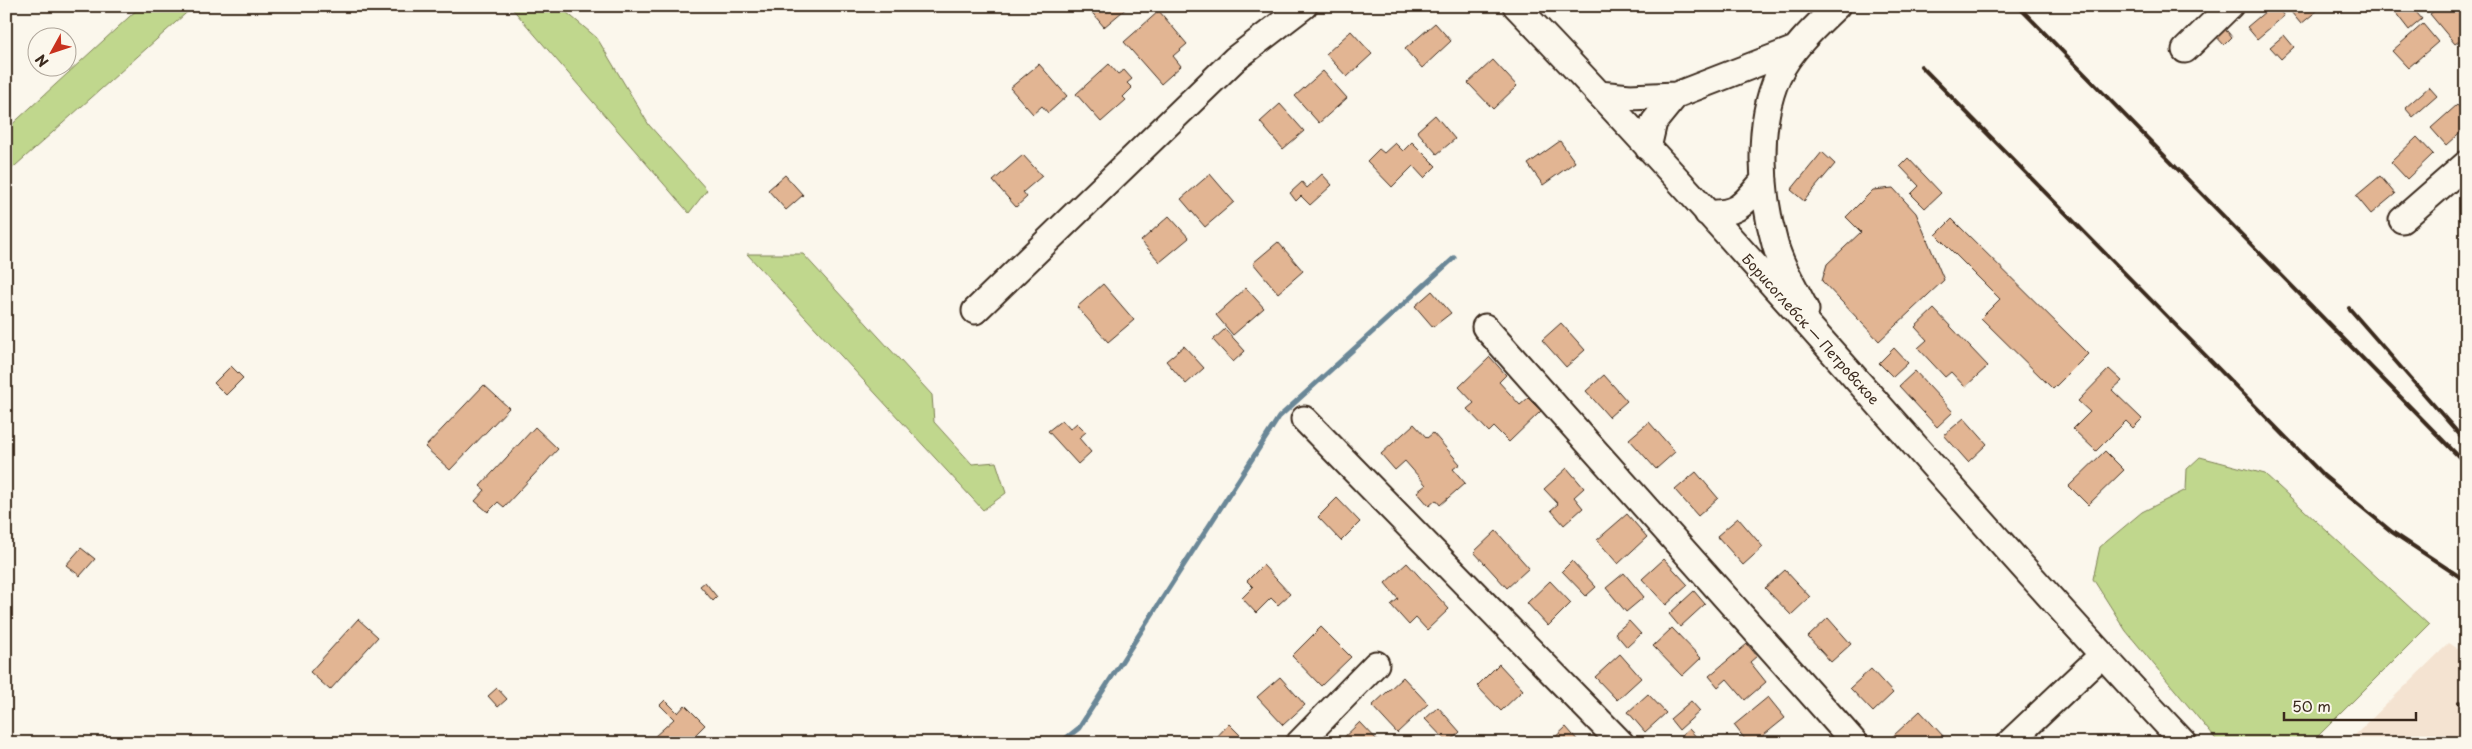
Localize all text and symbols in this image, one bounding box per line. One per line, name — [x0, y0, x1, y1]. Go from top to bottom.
north arrow — [28, 28, 78, 78]
text: N — [30, 50, 53, 72]
street label: Борисоглебск — Петровское — [1737, 249, 1885, 409]
scale bar — [2284, 689, 2417, 721]
text: 50 m — [2292, 694, 2331, 717]

